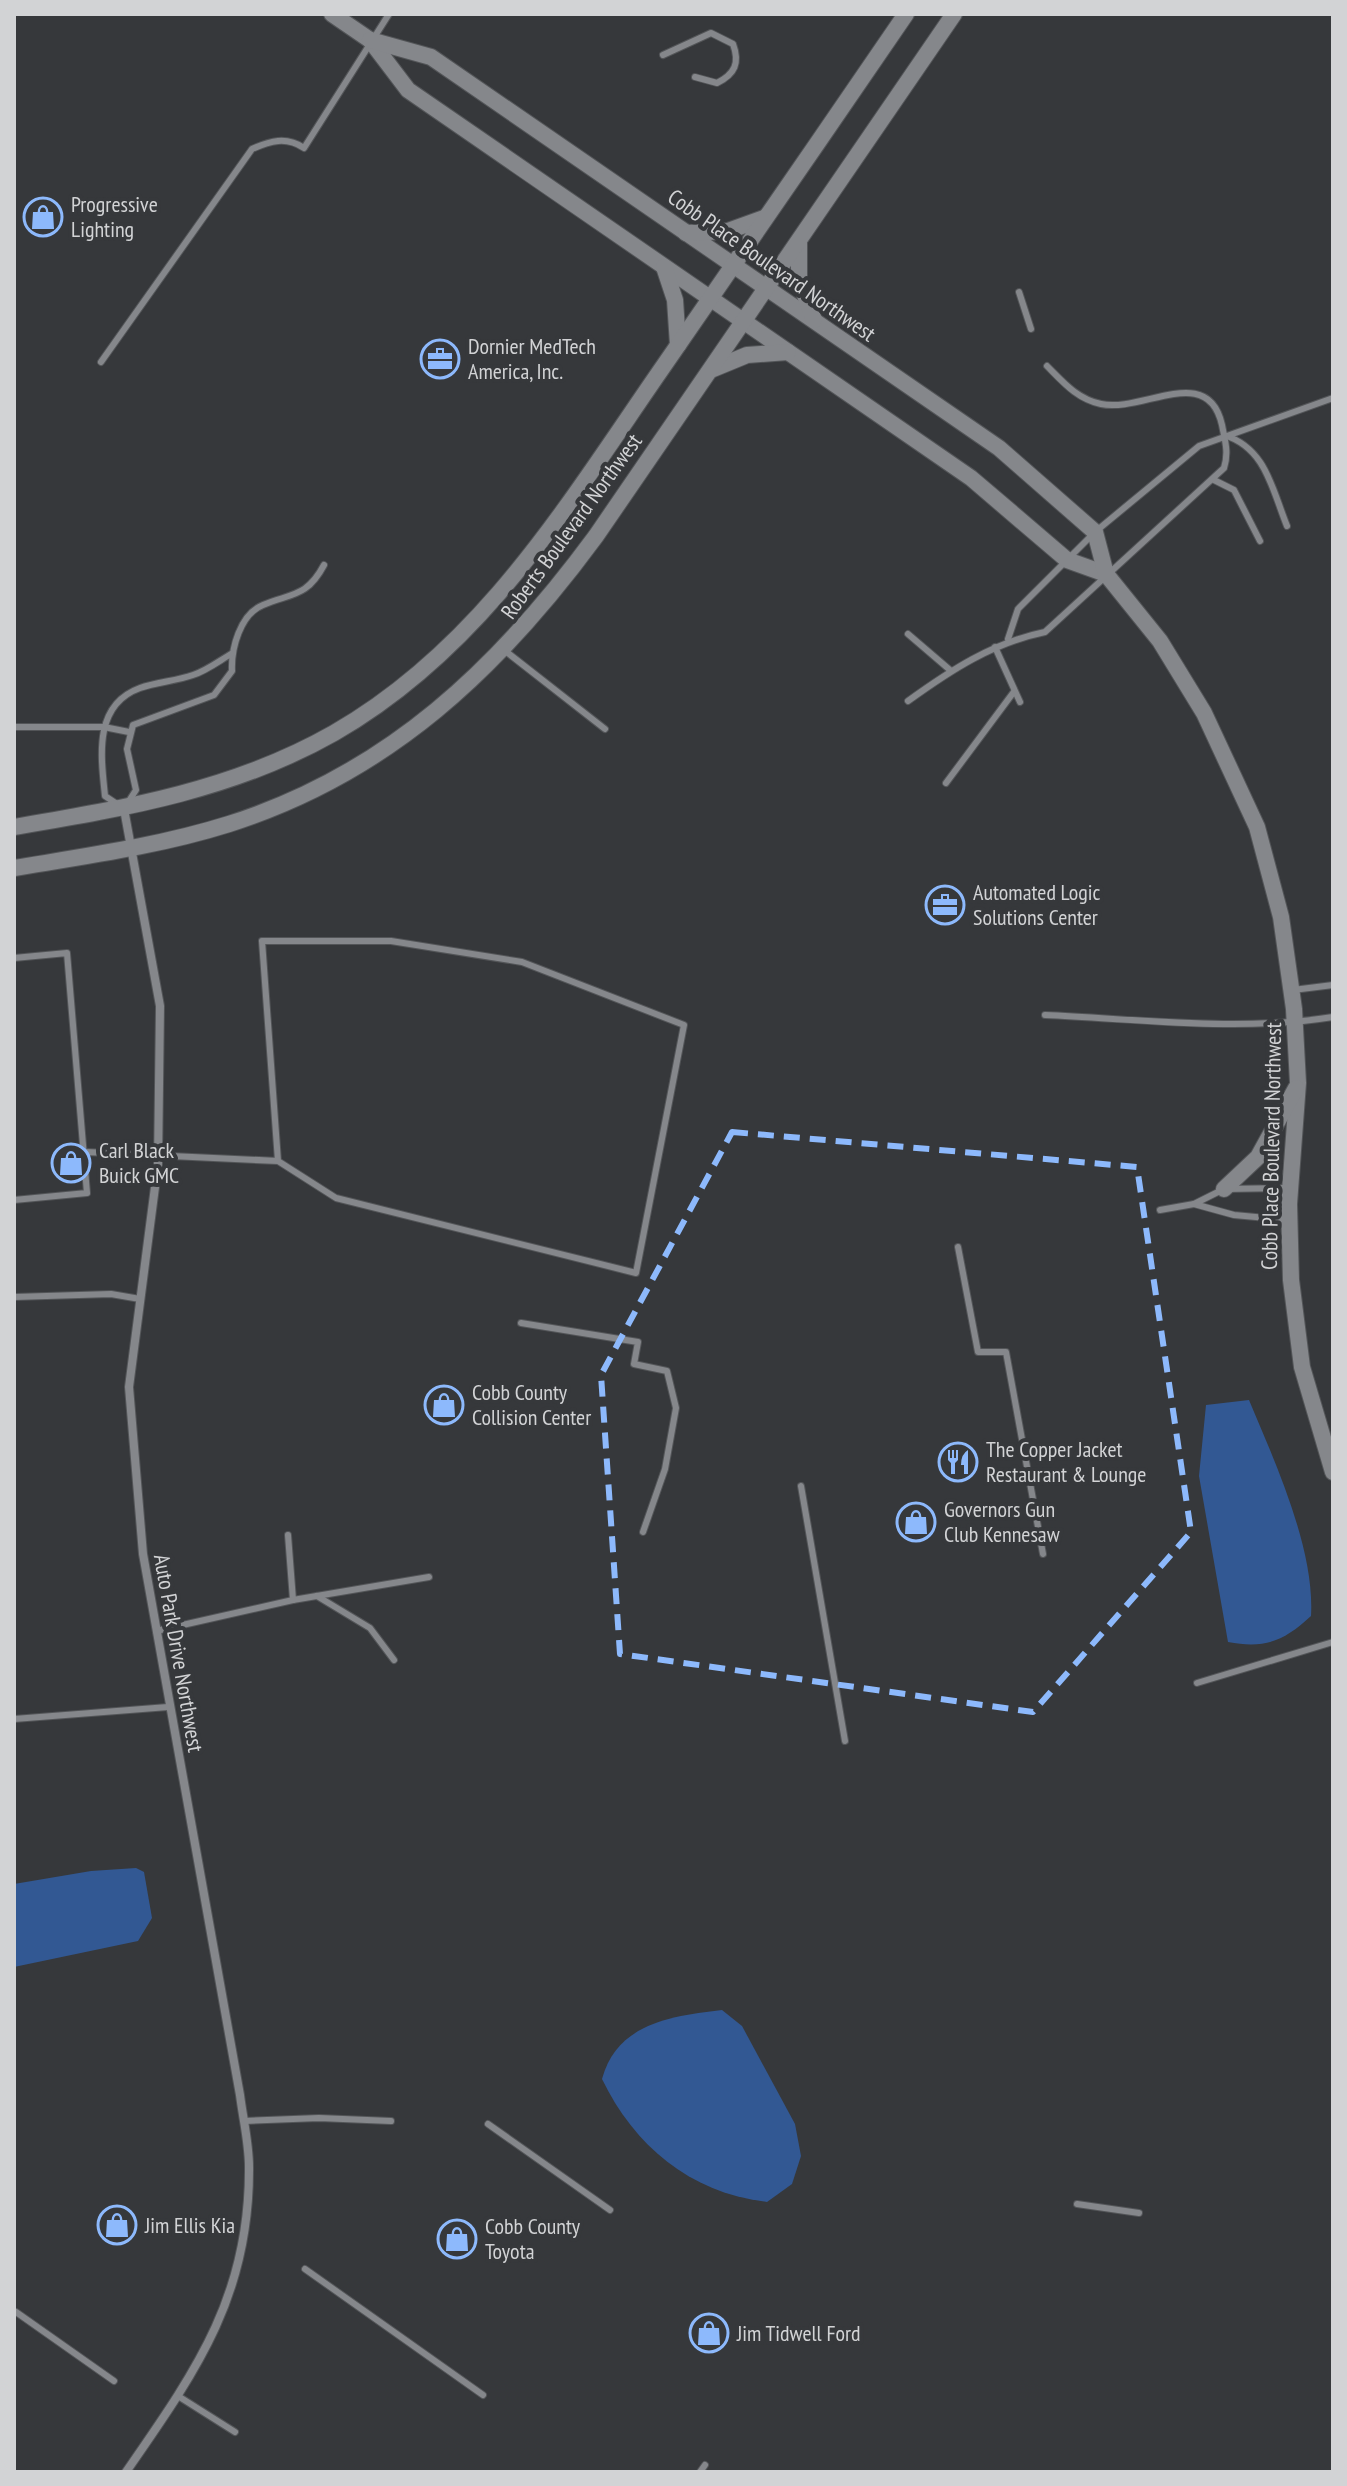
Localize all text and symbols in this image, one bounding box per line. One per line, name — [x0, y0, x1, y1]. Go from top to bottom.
street label: Cobb Place Boulevard Northwest — [663, 183, 881, 347]
place label: Progressive Lighting — [71, 190, 158, 243]
shop icon: Progressive Lighting — [22, 196, 64, 238]
place label: Dornier MedTech America, Inc. — [468, 332, 596, 385]
office icon: Dornier MedTech America, Inc. — [419, 338, 461, 380]
street label: Roberts Boulevard Northwest — [494, 428, 648, 624]
place label: Automated Logic Solutions Center — [973, 878, 1101, 931]
office icon: Automated Logic Solutions Center — [924, 884, 966, 926]
street label: Cobb Place Boulevard Northwest — [1255, 1022, 1287, 1270]
place label: Carl Black Buick GMC — [99, 1136, 179, 1189]
shop icon: Carl Black Buick GMC — [50, 1142, 92, 1184]
place label: Cobb County Collision Center — [472, 1378, 591, 1431]
shop icon: Cobb County Collision Center — [423, 1384, 465, 1426]
place label: The Copper Jacket Restaurant & Lounge — [986, 1435, 1146, 1488]
restaurant icon: The Copper Jacket Restaurant & Lounge — [937, 1441, 979, 1483]
place label: Governors Gun Club Kennesaw — [944, 1495, 1060, 1548]
shop icon: Governors Gun Club Kennesaw — [895, 1501, 937, 1543]
street label: Auto Park Drive Northwest — [148, 1552, 210, 1754]
shop icon: Jim Ellis Kia — [96, 2204, 138, 2246]
place label: Jim Ellis Kia — [144, 2211, 235, 2239]
place label: Cobb County Toyota — [485, 2212, 581, 2265]
shop icon: Cobb County Toyota — [436, 2218, 478, 2260]
shop icon: Jim Tidwell Ford — [688, 2312, 730, 2354]
place label: Jim Tidwell Ford — [736, 2319, 861, 2347]

